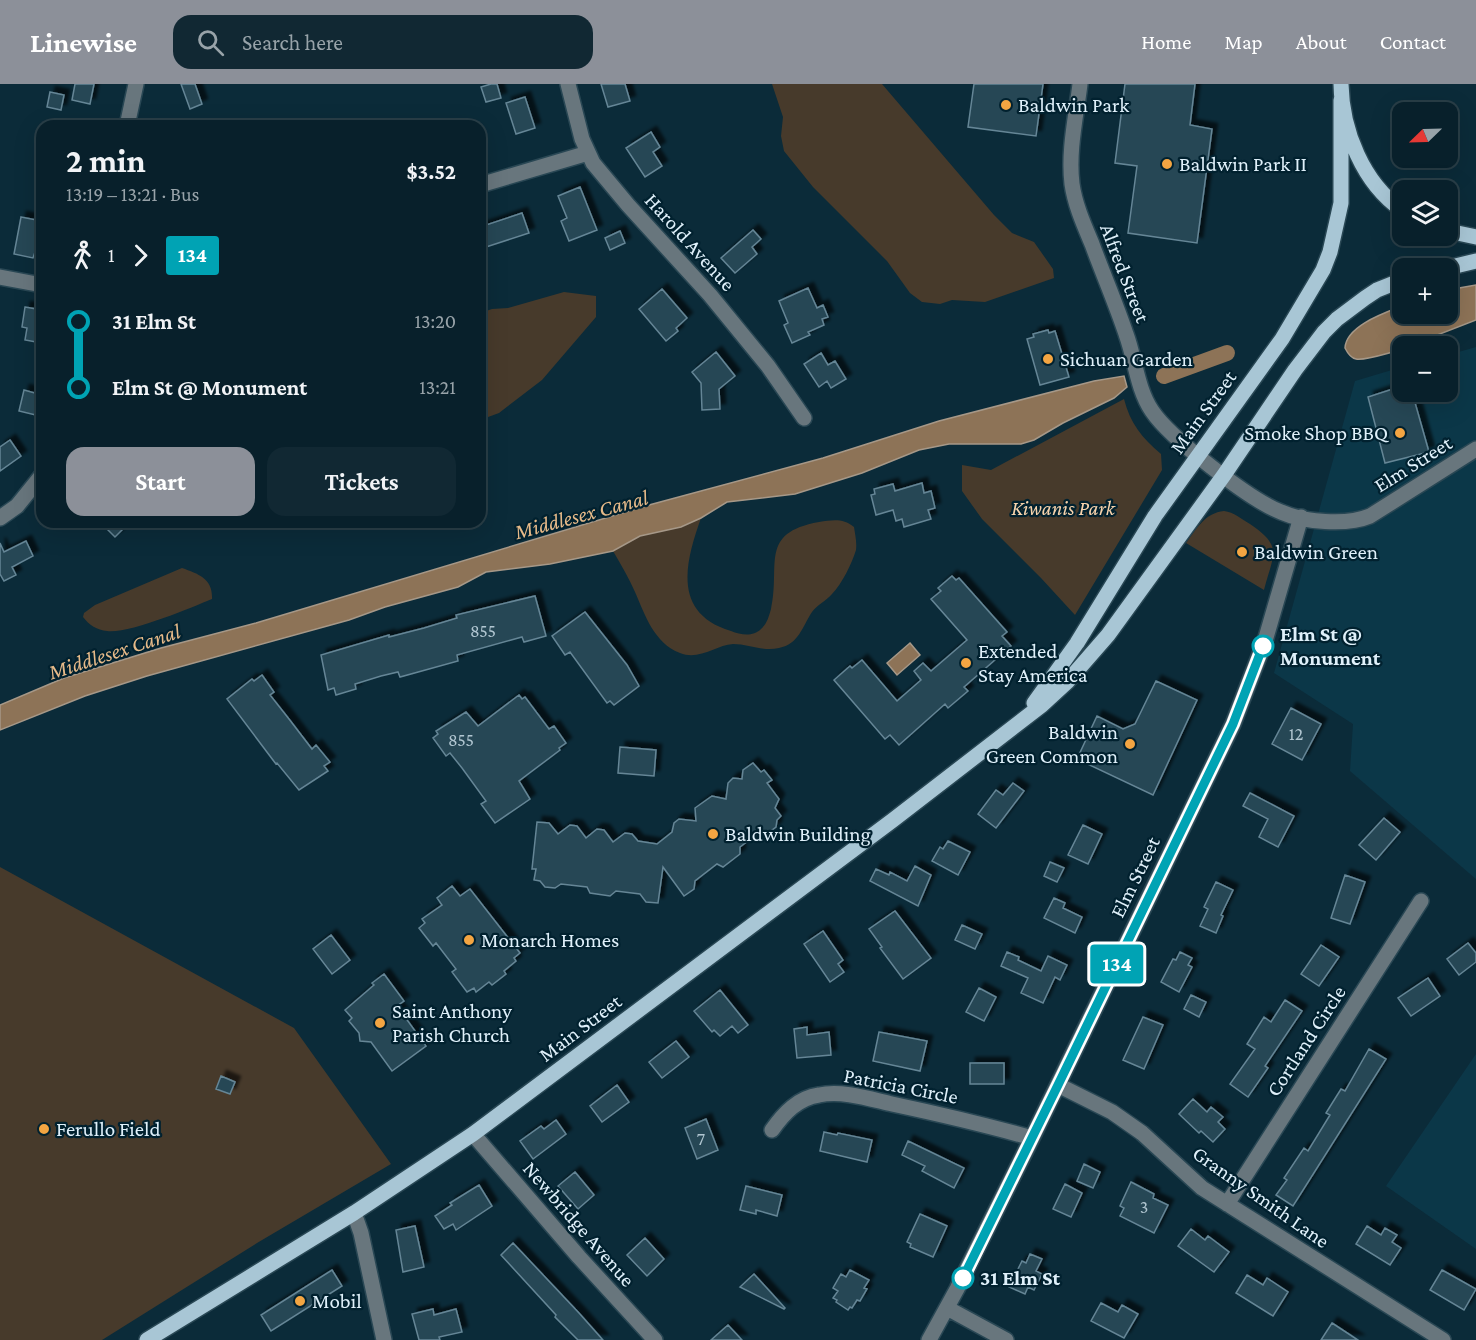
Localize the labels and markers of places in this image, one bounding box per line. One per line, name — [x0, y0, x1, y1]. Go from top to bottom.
place label: Baldwin Park — [1018, 93, 1129, 117]
marker: Baldwin Park — [999, 98, 1013, 112]
place label: Baldwin Park II — [1179, 152, 1307, 176]
marker: Baldwin Park II — [1160, 157, 1174, 171]
place label: Sichuan Garden — [1060, 347, 1193, 371]
marker: Sichuan Garden — [1041, 352, 1055, 366]
place label: Smoke Shop BBQ — [1244, 421, 1389, 445]
marker: Smoke Shop BBQ — [1393, 426, 1407, 440]
place label: Baldwin Green — [1254, 540, 1378, 564]
marker: Baldwin Green — [1235, 545, 1249, 559]
place label: Elm St @ Monument — [1280, 622, 1381, 670]
marker: Elm St @ Monument — [1252, 635, 1274, 657]
place label: Extended Stay America — [978, 639, 1088, 687]
marker: Extended Stay America — [959, 656, 973, 670]
place label: Baldwin Green Common — [986, 720, 1118, 768]
marker: Baldwin Green Common — [1123, 737, 1137, 751]
place label: Baldwin Building — [725, 822, 871, 846]
marker: Baldwin Building — [706, 827, 720, 841]
place label: Monarch Homes — [481, 928, 619, 952]
marker: Monarch Homes — [462, 933, 476, 947]
place label: Saint Anthony Parish Church — [392, 999, 512, 1047]
marker: Saint Anthony Parish Church — [373, 1016, 387, 1030]
place label: Ferullo Field — [56, 1117, 161, 1141]
marker: Ferullo Field — [37, 1122, 51, 1136]
place label: 31 Elm St — [980, 1266, 1061, 1290]
marker: 31 Elm St — [952, 1267, 974, 1289]
place label: Mobil — [312, 1289, 362, 1313]
marker: Mobil — [293, 1294, 307, 1308]

